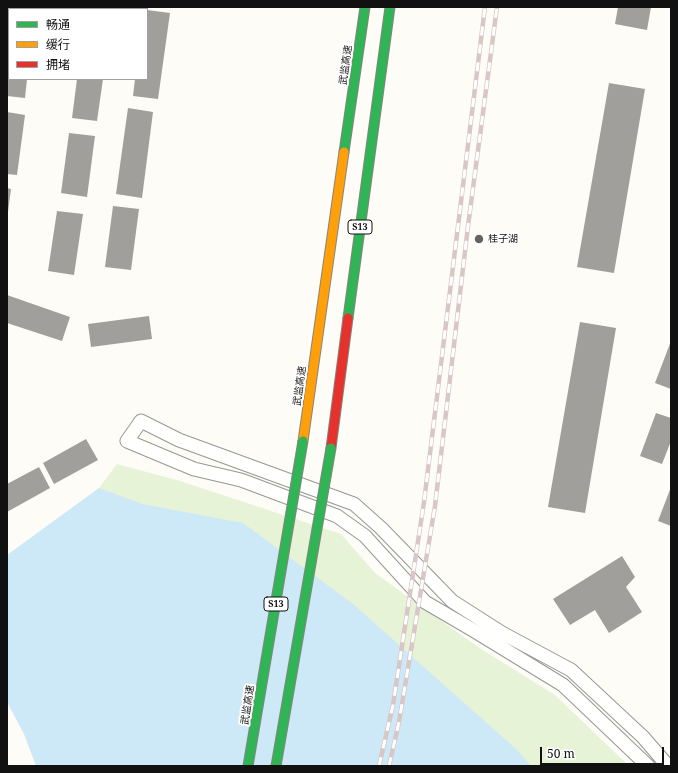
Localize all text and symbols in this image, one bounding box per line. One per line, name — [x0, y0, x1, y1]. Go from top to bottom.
legend — [8, 8, 148, 80]
text: 畅通 — [46, 16, 70, 33]
text: 缓行 — [46, 36, 70, 53]
street label: 武监高速 — [337, 44, 355, 86]
text: 拥堵 — [46, 56, 70, 73]
road number: S13 — [348, 220, 372, 234]
marker: 桂子湖 — [473, 233, 485, 245]
place label: 桂子湖 — [488, 233, 518, 245]
street label: 武监高速 — [291, 365, 309, 407]
road number: S13 — [264, 597, 288, 611]
street label: 武监高速 — [239, 684, 257, 726]
scale bar — [542, 739, 666, 765]
text: 50 m — [547, 745, 575, 762]

